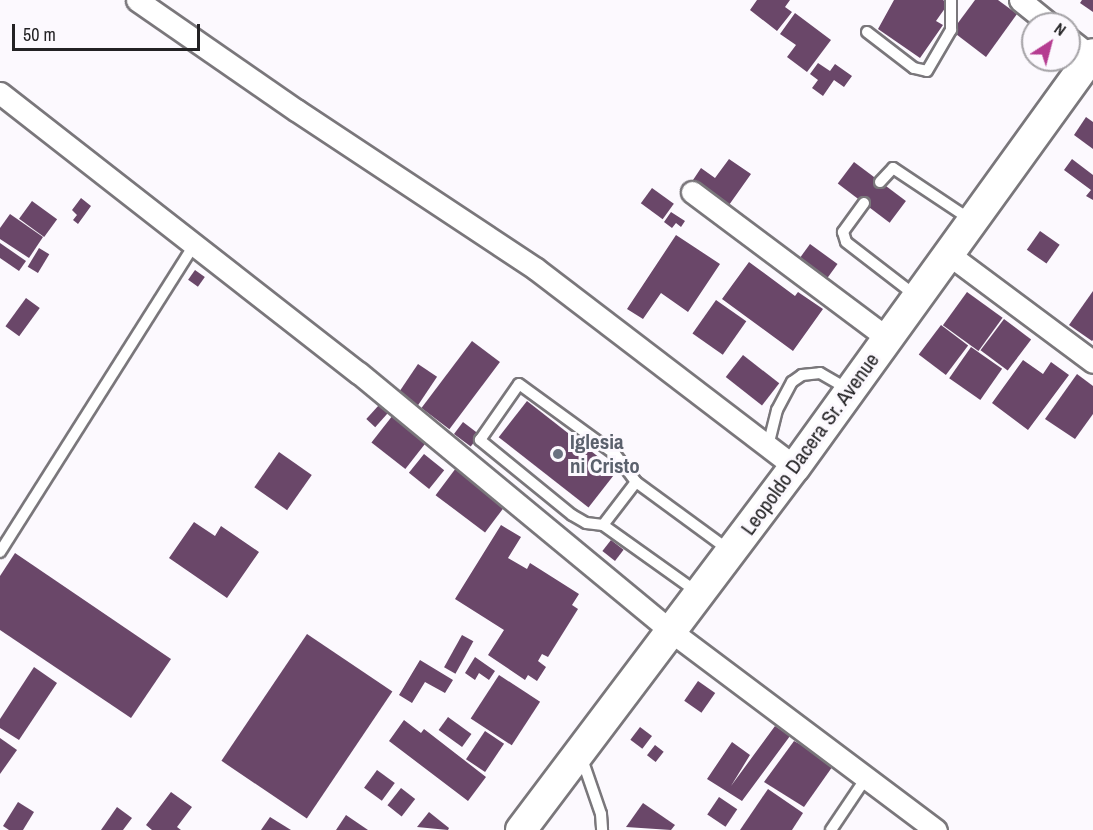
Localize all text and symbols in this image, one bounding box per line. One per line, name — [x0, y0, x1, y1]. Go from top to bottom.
scale bar — [15, 12, 202, 50]
north arrow — [1021, 12, 1081, 72]
text: N — [1050, 17, 1071, 41]
text: 50 m — [23, 22, 56, 47]
street label: Leopoldo Dacera Sr. Avenue — [735, 348, 885, 540]
place label: Iglesia ni Cristo — [570, 429, 640, 479]
marker: Iglesia ni Cristo — [551, 447, 565, 461]

